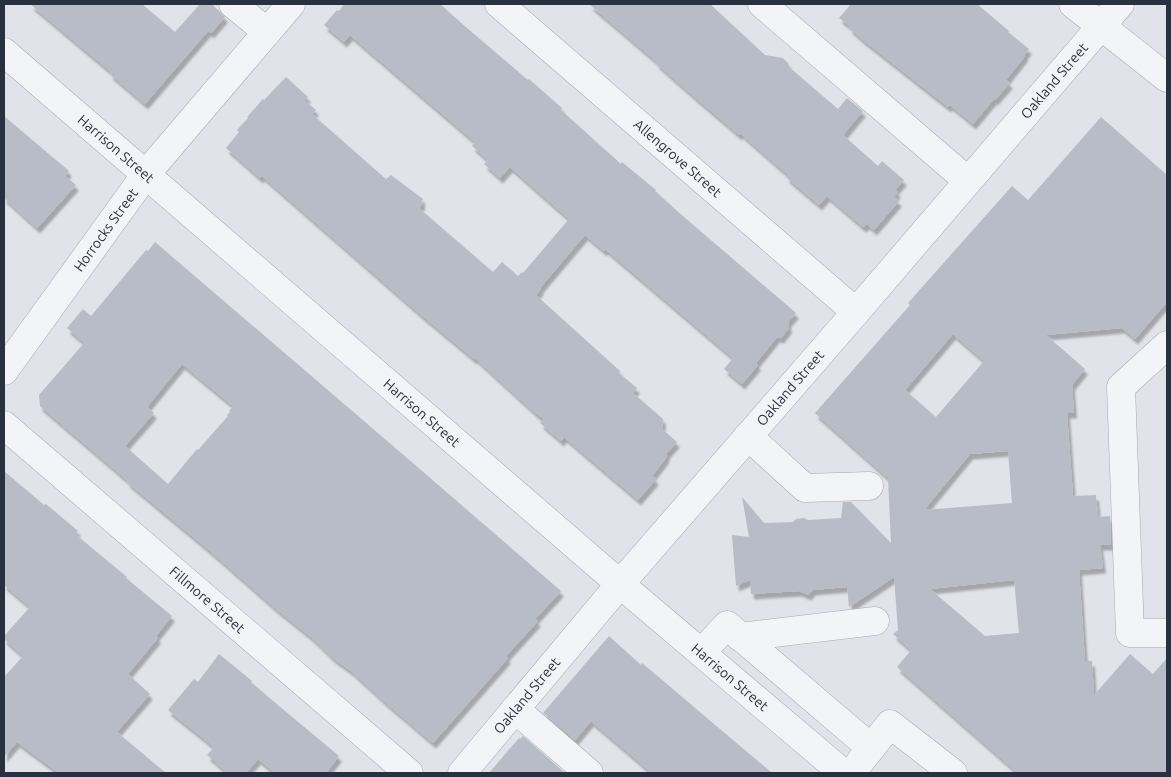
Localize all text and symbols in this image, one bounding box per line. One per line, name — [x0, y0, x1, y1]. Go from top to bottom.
street label: Oakland Street — [1017, 39, 1091, 122]
street label: Harrison Street — [75, 111, 158, 186]
street label: Allengrove Street — [631, 116, 725, 201]
street label: Horrocks Street — [70, 185, 141, 275]
street label: Oakland Street — [753, 347, 828, 429]
street label: Harrison Street — [380, 375, 464, 450]
street label: Fillmore Street — [166, 563, 248, 637]
street label: Harrison Street — [688, 640, 772, 714]
street label: Oakland Street — [490, 654, 564, 737]

